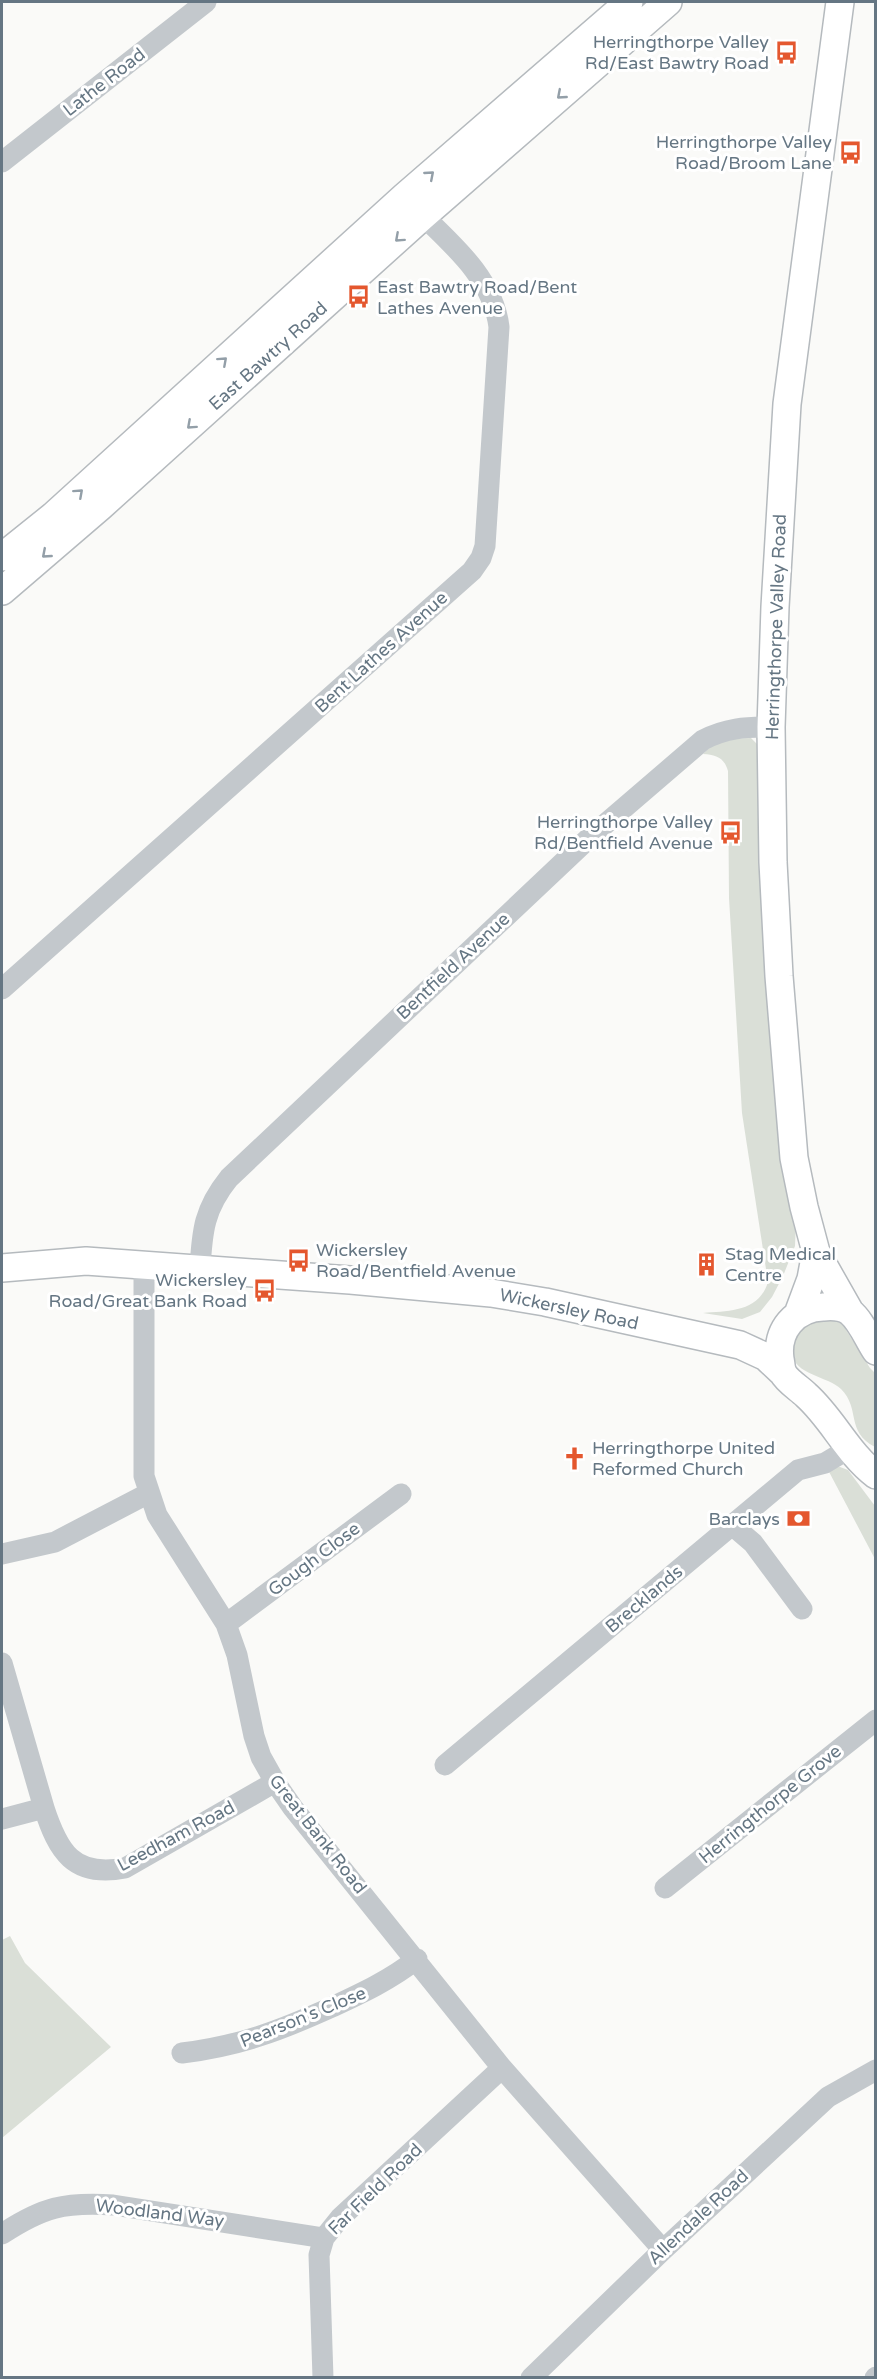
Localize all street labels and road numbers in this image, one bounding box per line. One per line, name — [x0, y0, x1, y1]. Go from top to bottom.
street label: Lathe Road — [59, 43, 149, 121]
street label: East Bawtry Road — [204, 297, 332, 415]
street label: Herringthorpe Valley Road — [761, 514, 791, 740]
street label: Bent Lathes Avenue — [310, 587, 452, 717]
street label: Bentfield Avenue — [392, 908, 514, 1024]
street label: Wickersley Road — [497, 1284, 641, 1334]
street label: Gough Close — [264, 1517, 364, 1601]
street label: Brecklands — [601, 1560, 687, 1638]
street label: Herringthorpe Grove — [694, 1740, 846, 1868]
street label: Great Bank Road — [265, 1770, 371, 1898]
street label: Leedham Road — [114, 1796, 238, 1876]
street label: Pearson's Close — [237, 1982, 369, 2052]
street label: Far Field Road — [323, 2139, 427, 2239]
street label: Allendale Road — [643, 2165, 753, 2269]
street label: Woodland Way — [94, 2194, 226, 2232]

